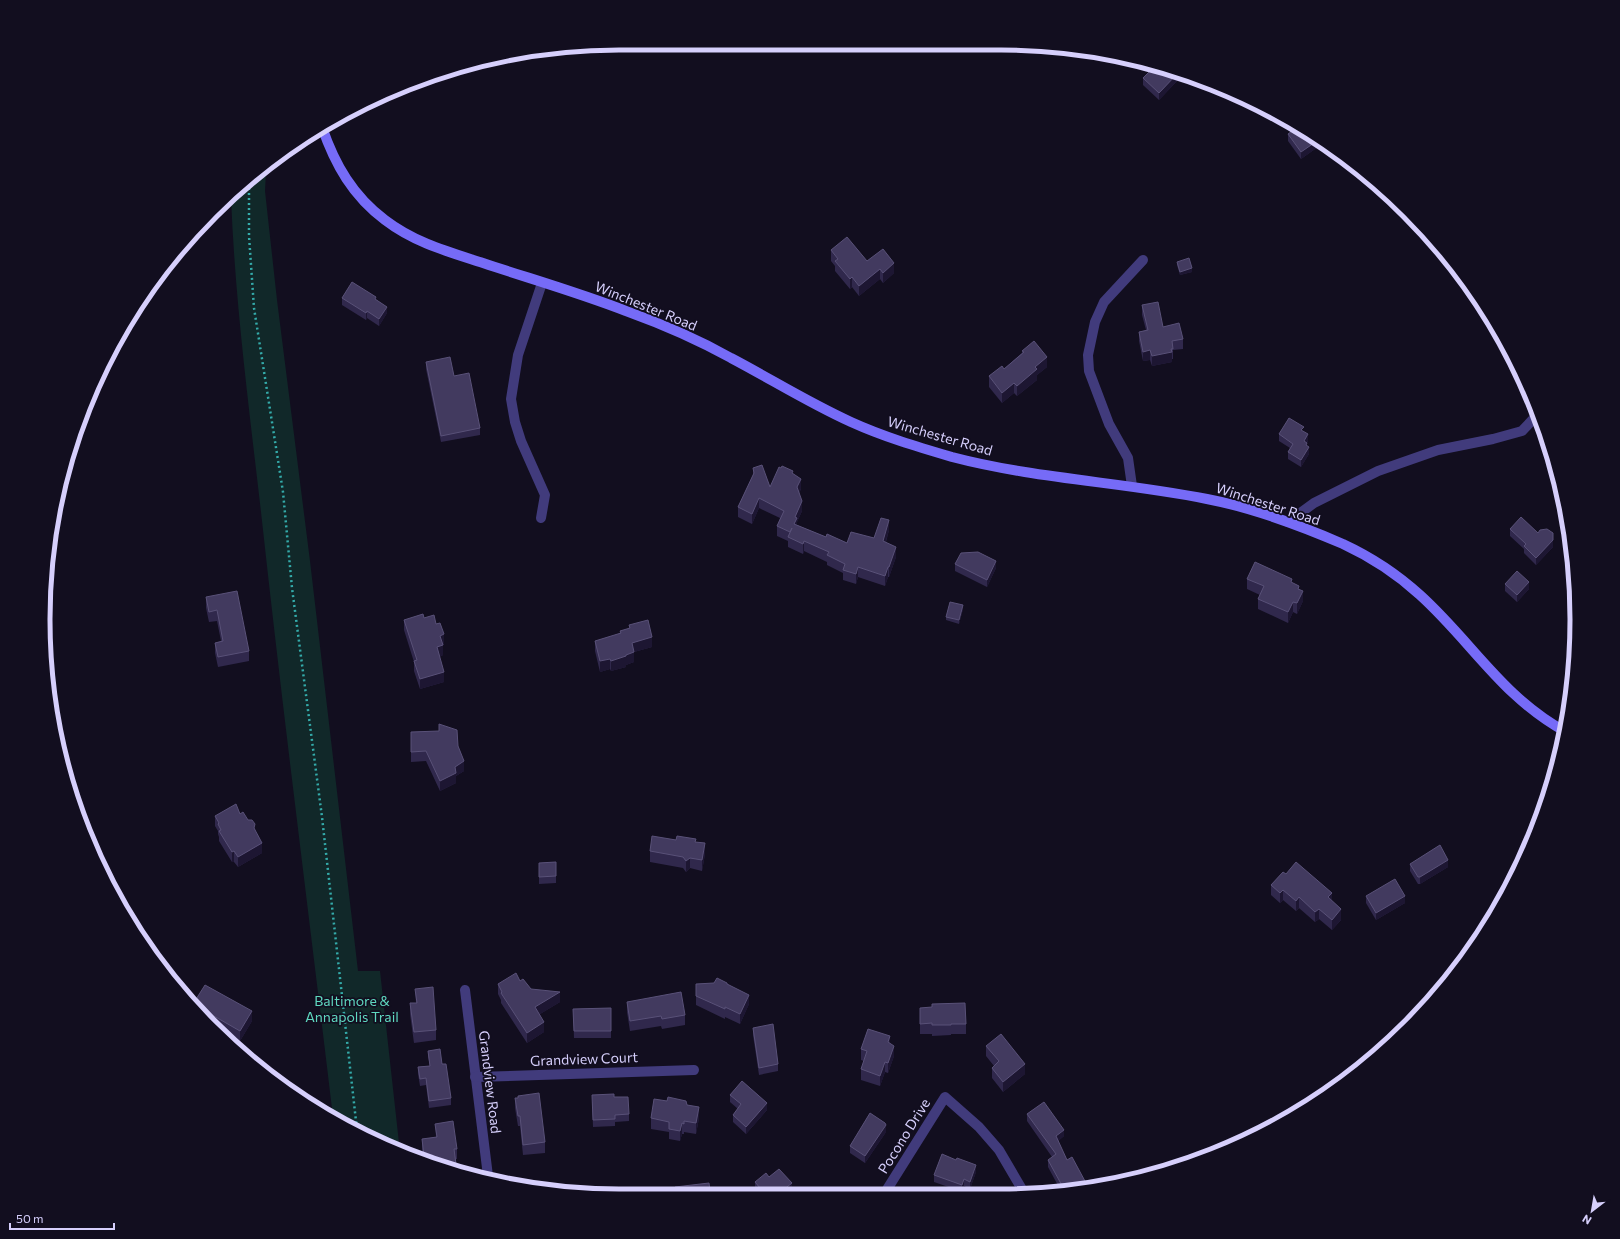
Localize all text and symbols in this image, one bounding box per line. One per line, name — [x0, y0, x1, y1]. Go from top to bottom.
street label: Winchester Road — [593, 277, 700, 334]
street label: Winchester Road — [886, 412, 995, 459]
street label: Winchester Road — [1214, 479, 1322, 528]
park label: Baltimore & Annapolis Trail — [305, 992, 399, 1025]
street label: Grandview Road — [476, 1029, 505, 1134]
street label: Grandview Court — [530, 1048, 639, 1069]
street label: Pocono Drive — [874, 1095, 933, 1176]
north arrow — [1572, 1191, 1612, 1231]
scale bar — [10, 1205, 114, 1231]
text: 50 m — [16, 1211, 44, 1225]
text: N — [1580, 1212, 1593, 1228]

